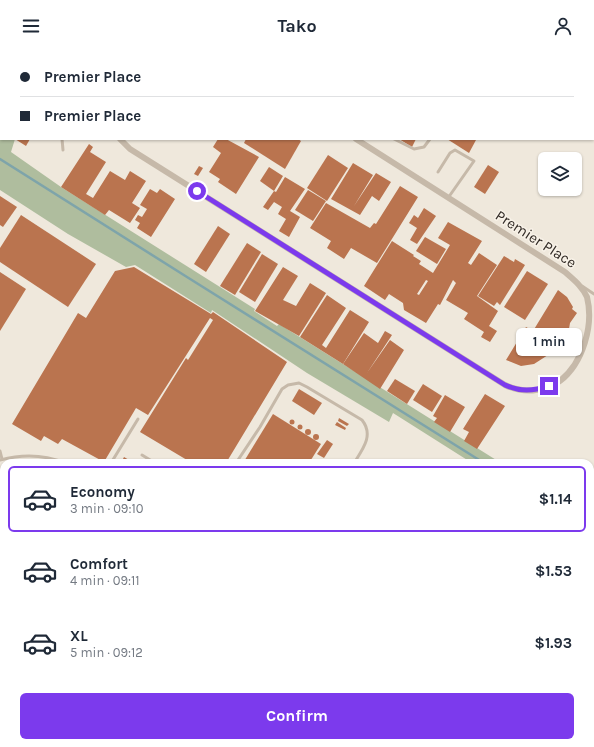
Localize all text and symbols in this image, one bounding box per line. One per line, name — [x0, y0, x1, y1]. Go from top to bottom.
icon: menu — [20, 15, 42, 37]
text: Tako — [277, 15, 317, 37]
icon: person — [552, 15, 574, 37]
text: Premier Place — [44, 68, 141, 86]
text: Premier Place — [44, 107, 141, 125]
map controls — [538, 152, 582, 196]
button: layers — [538, 152, 582, 196]
route start — [188, 182, 206, 200]
street label: Premier Place — [492, 206, 580, 272]
callout: 1 min — [516, 328, 582, 356]
text: 1 min — [533, 334, 565, 349]
route end — [540, 377, 558, 395]
icon: car — [22, 481, 58, 517]
text: Economy — [70, 483, 135, 501]
text: $1.14 — [539, 490, 572, 508]
text: 3 min · 09:10 — [70, 501, 143, 516]
icon: car — [22, 553, 58, 589]
text: Comfort — [70, 555, 128, 573]
text: $1.53 — [535, 562, 572, 580]
text: 4 min · 09:11 — [70, 573, 140, 588]
icon: car — [22, 625, 58, 661]
text: XL — [70, 627, 88, 645]
text: $1.93 — [535, 634, 572, 652]
text: 5 min · 09:12 — [70, 645, 143, 660]
button: Confirm — [20, 693, 574, 739]

